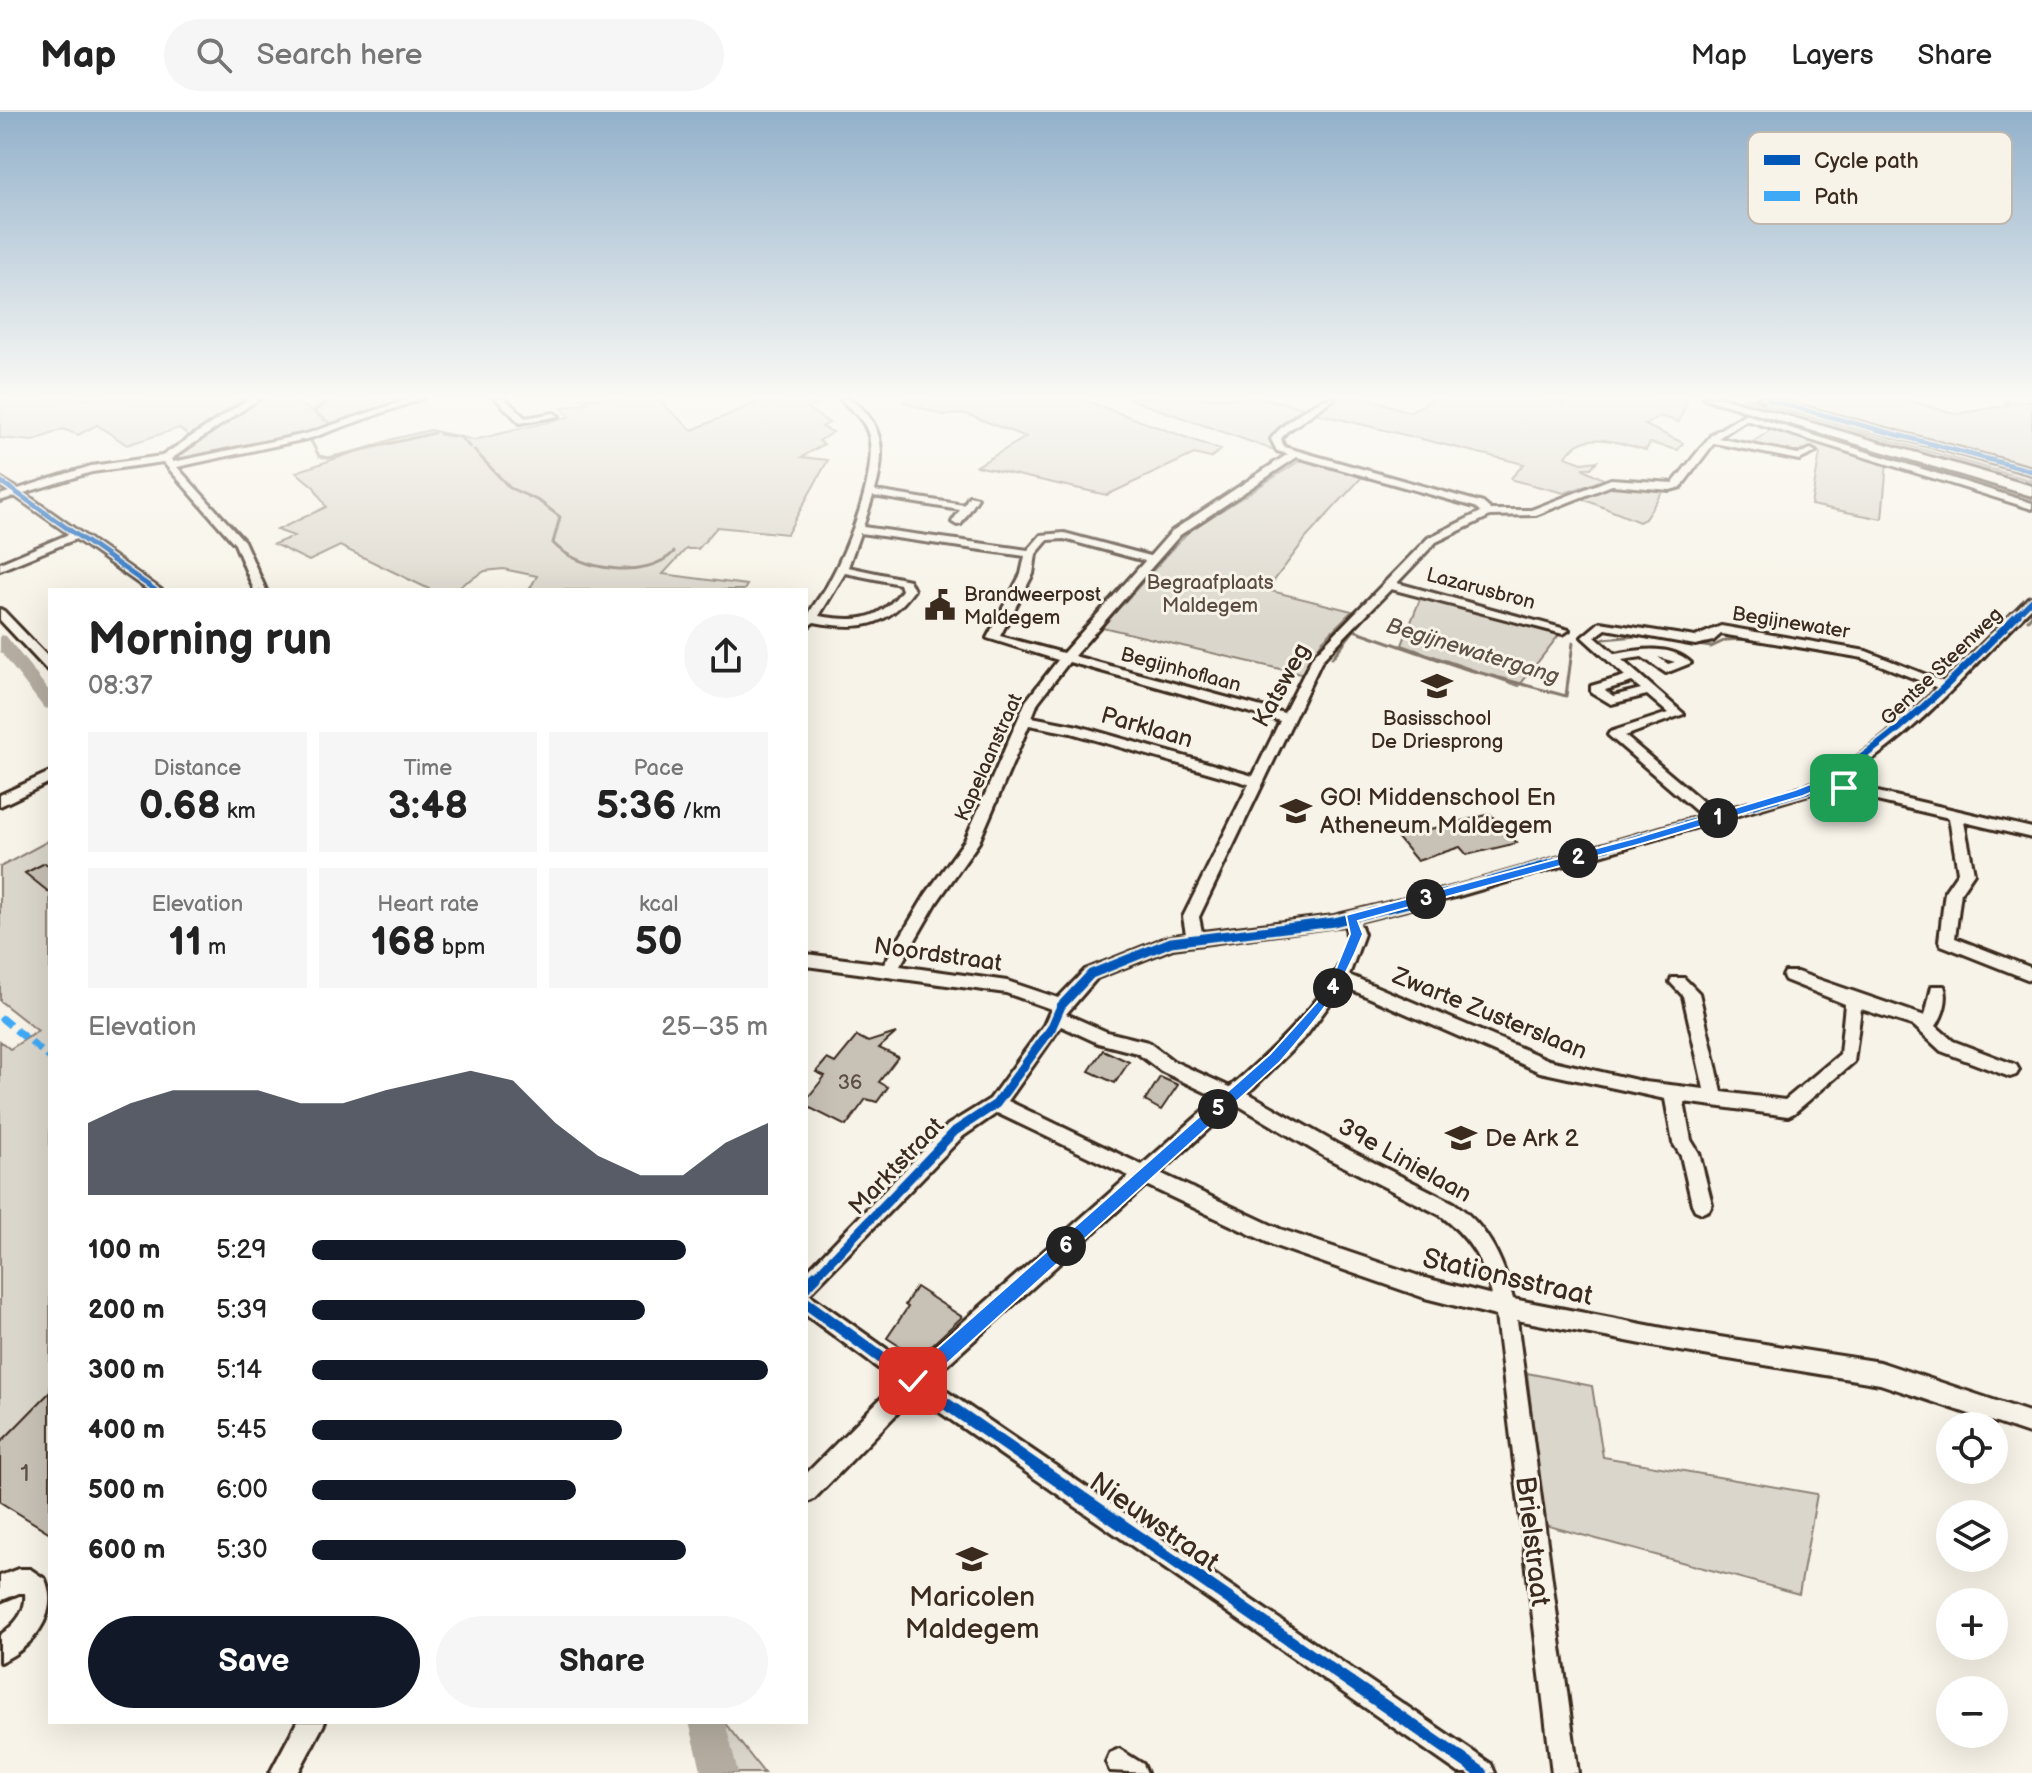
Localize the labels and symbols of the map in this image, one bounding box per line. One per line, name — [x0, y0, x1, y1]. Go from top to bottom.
legend — [1748, 132, 2012, 224]
text: Cycle path — [1814, 148, 1919, 175]
text: Path — [1814, 184, 1858, 211]
street label: Lazarusbron — [1424, 563, 1538, 615]
park label: Begraafplaats Maldegem — [1146, 571, 1274, 618]
place label: Brandweerpost Maldegem — [964, 583, 1101, 630]
public building icon: Brandweerpost Maldegem — [923, 588, 957, 622]
street label: Begijnewater — [1730, 602, 1852, 644]
street label: Gentse Steenweg — [1876, 603, 2008, 731]
water label: Begijnewatergang — [1383, 612, 1562, 691]
street label: Katsweg — [1247, 638, 1316, 732]
street label: Begijnhoflaan — [1118, 642, 1244, 698]
school or university icon: Basisschool De Driesprong — [1420, 669, 1454, 703]
street label: Kapelaanstraat — [950, 690, 1028, 825]
street label: Parklaan — [1098, 701, 1196, 754]
place label: Basisschool De Driesprong — [1371, 707, 1503, 754]
pin — [1810, 754, 1878, 822]
place label: GO! Middenschool En Atheneum Maldegem — [1320, 783, 1556, 840]
school or university icon: GO! Middenschool En Atheneum Maldegem — [1279, 794, 1313, 828]
pin: 1 — [1698, 798, 1738, 838]
pin: 2 — [1558, 838, 1598, 878]
pin: 3 — [1406, 879, 1446, 919]
street label: Noordstraat — [872, 931, 1005, 978]
street label: Zwarte Zusterslaan — [1387, 961, 1591, 1066]
pin: 4 — [1313, 968, 1353, 1008]
house number: 36 — [838, 1071, 862, 1095]
pin: 5 — [1198, 1089, 1238, 1129]
street label: Marktstraat — [843, 1111, 950, 1221]
street label: 39e Linielaan — [1333, 1112, 1477, 1209]
school or university icon: De Ark 2 — [1444, 1121, 1478, 1155]
place label: De Ark 2 — [1485, 1124, 1579, 1153]
pin: 6 — [1046, 1226, 1086, 1266]
street label: Stationsstraat — [1419, 1242, 1596, 1313]
pin — [879, 1347, 947, 1415]
house number: 1 — [20, 1459, 30, 1488]
street label: Nieuwstraat — [1083, 1465, 1226, 1579]
street label: Brielstraat — [1508, 1474, 1557, 1609]
school or university icon: Maricolen Maldegem — [955, 1542, 989, 1576]
place label: Maricolen Maldegem — [905, 1581, 1039, 1646]

